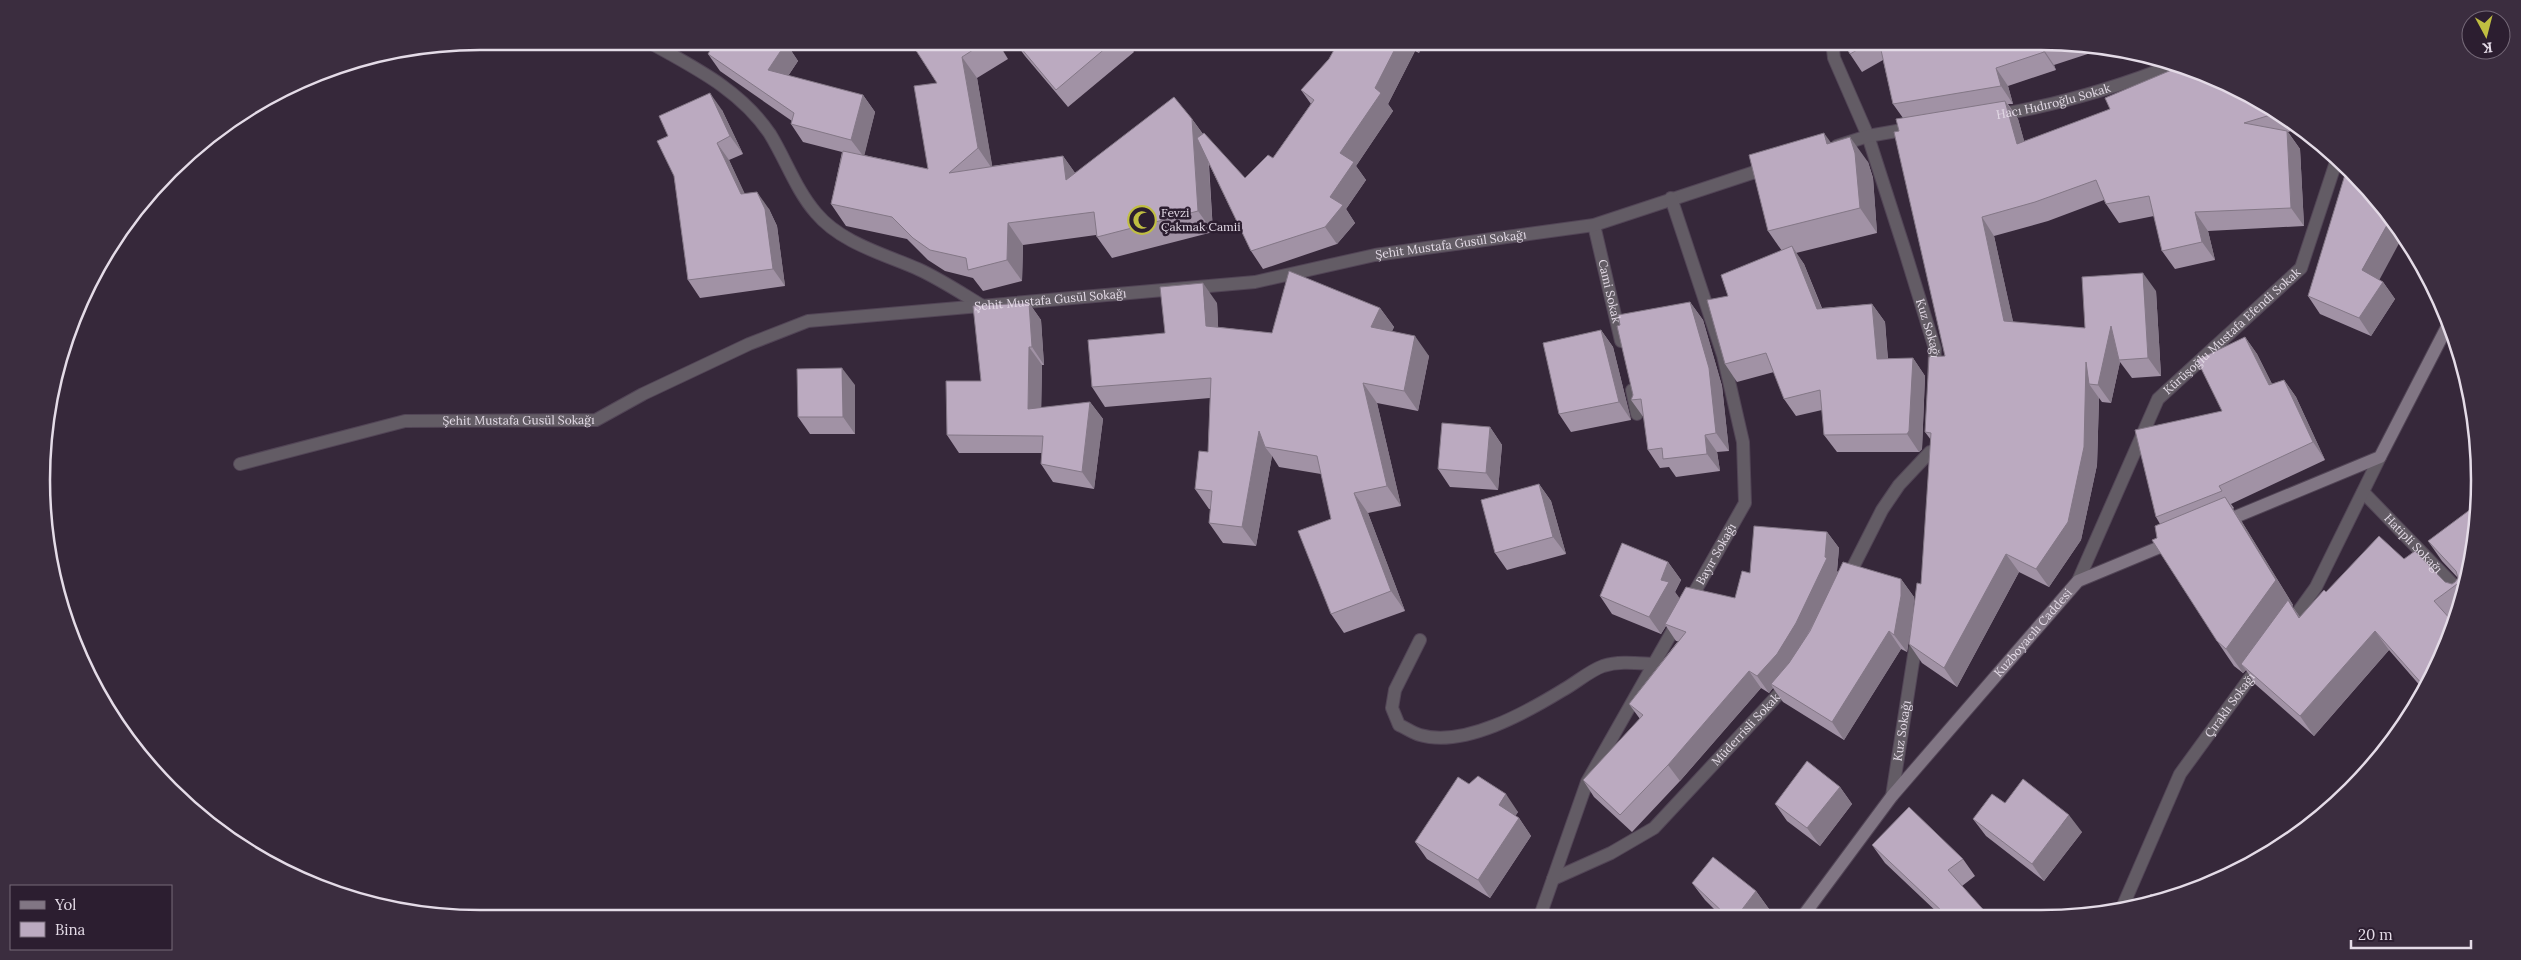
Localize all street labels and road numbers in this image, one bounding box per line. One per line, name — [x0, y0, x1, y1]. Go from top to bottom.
street label: Hacı Hıdıroğlu Sokak — [1995, 80, 2113, 122]
street label: Şehit Mustafa Gusül Sokağı — [1374, 226, 1527, 262]
street label: Cami Sokak — [1595, 258, 1625, 325]
street label: Kürüşoğlu Mustafa Efendi Sokak — [2160, 264, 2304, 398]
street label: Şehit Mustafa Gusül Sokağı — [974, 285, 1127, 313]
street label: Kuz Sokağı — [1913, 297, 1943, 358]
street label: Şehit Mustafa Gusül Sokağı — [442, 412, 595, 428]
street label: Hatipli Sokağı — [2381, 510, 2446, 576]
street label: Bayır Sokağı — [1692, 520, 1739, 587]
street label: Kuzboyacılı Caddesi — [1990, 585, 2075, 680]
street label: Çıraklı Sokağı — [2201, 670, 2258, 740]
street label: Müderrisli Sokak — [1708, 689, 1783, 769]
street label: Kuz Sokağı — [1890, 699, 1914, 762]

